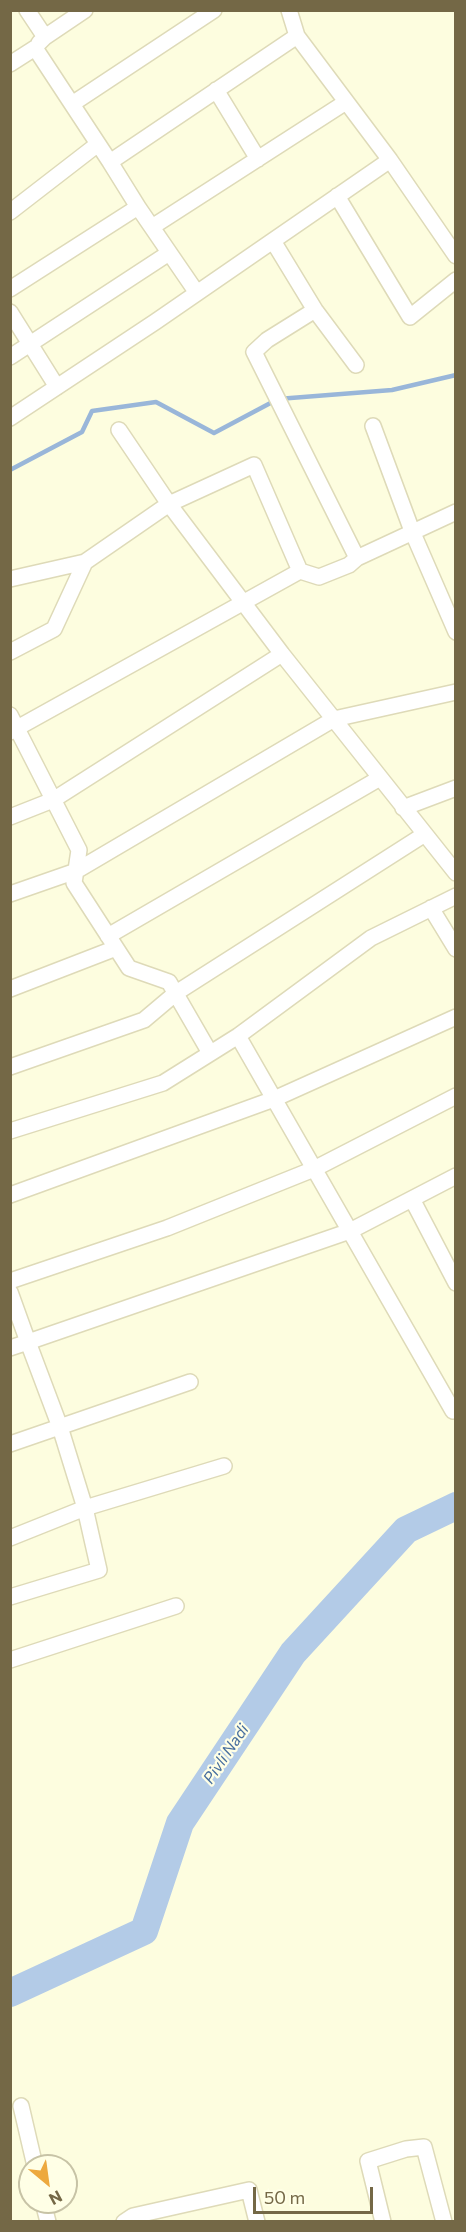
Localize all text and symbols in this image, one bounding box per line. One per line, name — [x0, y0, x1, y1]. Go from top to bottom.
water label: Pivli Nadi — [199, 1721, 253, 1787]
north arrow — [18, 2154, 78, 2214]
scale bar — [256, 2175, 376, 2213]
text: 50 m — [264, 2186, 305, 2208]
text: N — [46, 2187, 66, 2210]

